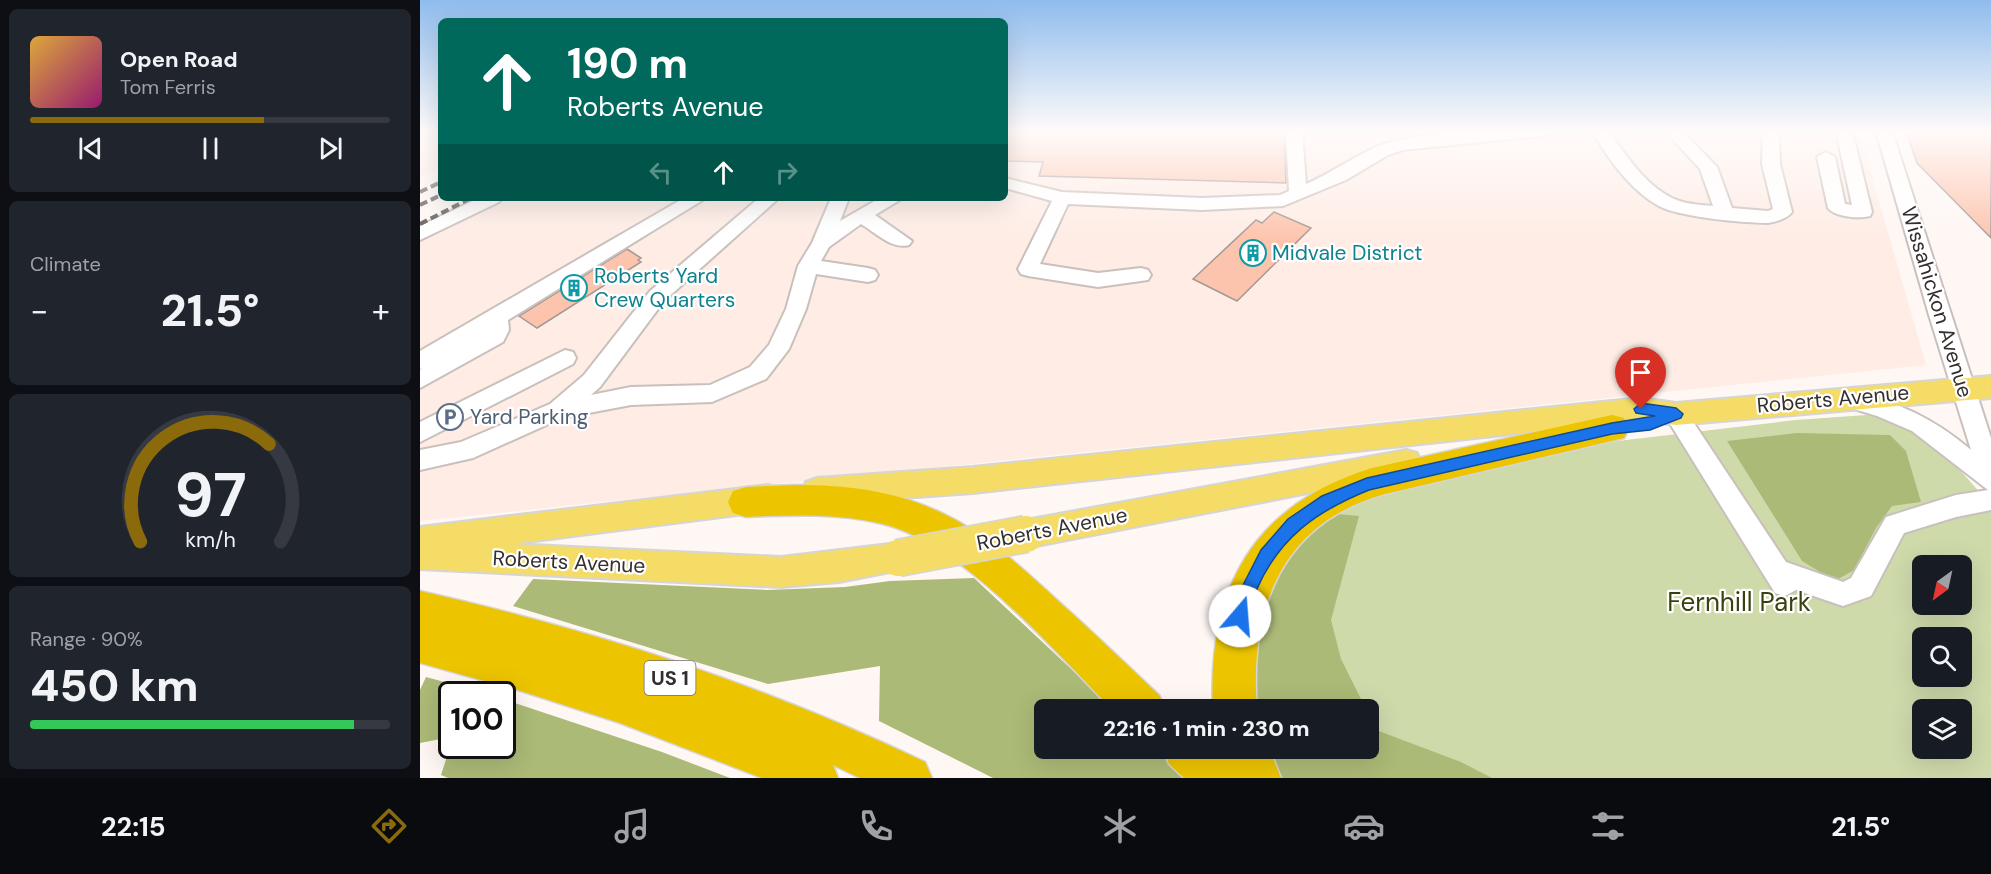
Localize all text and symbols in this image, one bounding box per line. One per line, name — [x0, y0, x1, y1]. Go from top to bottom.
text: 190 m — [567, 36, 688, 91]
icon: ahead — [468, 42, 546, 120]
text: Open Road — [120, 45, 238, 74]
text: Tom Ferris — [120, 74, 216, 100]
text: Roberts Avenue — [567, 89, 764, 124]
icon: previous — [74, 132, 107, 165]
icon: pause — [194, 132, 227, 165]
icon: next — [314, 132, 347, 165]
icon: left — [644, 156, 677, 189]
icon: ahead — [707, 156, 740, 189]
icon: right — [770, 156, 803, 189]
street label: Wissahickon Avenue — [1895, 203, 1979, 401]
building icon: Midvale District — [1238, 238, 1268, 268]
place label: Midvale District — [1272, 239, 1423, 267]
text: Climate — [30, 251, 101, 277]
place label: Roberts Yard Crew Quarters — [594, 262, 735, 314]
building icon: Roberts Yard Crew Quarters — [559, 273, 589, 303]
text: 21.5° — [161, 281, 259, 340]
text: − — [30, 289, 48, 332]
text: + — [372, 289, 390, 332]
pin — [1615, 347, 1666, 409]
icon: arrive — [1624, 356, 1657, 389]
street label: Roberts Avenue — [1756, 378, 1910, 420]
parking icon: Yard Parking — [435, 402, 465, 432]
place label: Yard Parking — [470, 403, 589, 431]
text: 97 — [174, 454, 246, 535]
street label: Roberts Avenue — [974, 501, 1130, 557]
text: km/h — [185, 527, 235, 555]
street label: Roberts Avenue — [492, 544, 646, 580]
north arrow — [1912, 555, 1972, 615]
map controls — [1912, 555, 1972, 759]
position arrow — [1208, 584, 1272, 648]
park label: Fernhill Park — [1667, 585, 1811, 619]
text: Range · 90% — [30, 626, 143, 652]
button: search — [1912, 627, 1972, 687]
text: 450 km — [30, 656, 199, 715]
road number: US 1 — [644, 661, 696, 695]
speed limit sign: 100 — [438, 681, 516, 759]
button: layers — [1912, 699, 1972, 759]
text: 22:16 · 1 min · 230 m — [1103, 714, 1310, 743]
icon: directions — [368, 805, 410, 847]
icon: music — [611, 805, 653, 847]
icon: phone — [855, 805, 897, 847]
icon: climate — [1099, 805, 1141, 847]
icon: car — [1343, 805, 1385, 847]
icon: filters — [1587, 805, 1629, 847]
text: 22:15 — [101, 809, 166, 844]
text: 21.5° — [1831, 809, 1890, 844]

